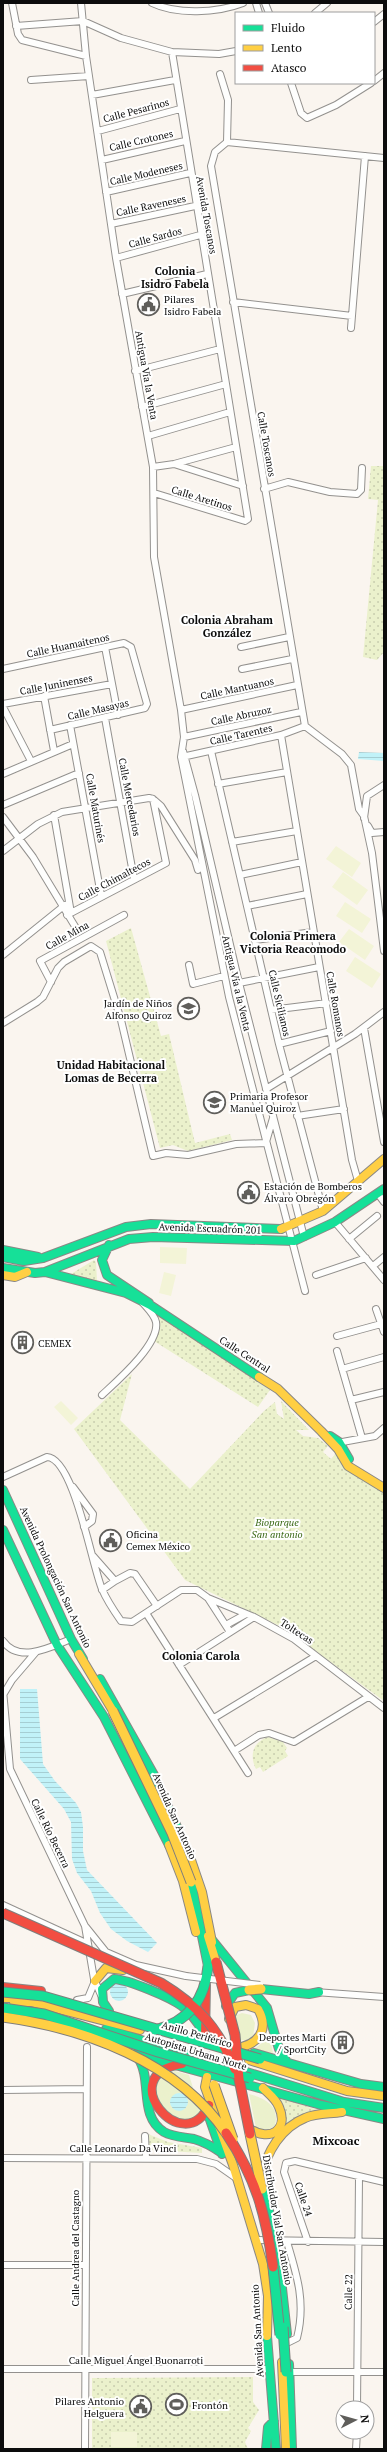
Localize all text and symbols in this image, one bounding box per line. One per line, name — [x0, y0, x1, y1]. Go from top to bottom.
legend — [235, 12, 375, 84]
text: Fluido — [271, 20, 305, 35]
text: Lento — [271, 40, 302, 55]
text: Atasco — [271, 60, 307, 75]
street label: Calle Pesarinos — [102, 95, 171, 126]
street label: Calle Crotones — [108, 127, 174, 154]
street label: Calle Modeneses — [108, 159, 184, 188]
street label: Avenida Toscanos — [193, 175, 220, 255]
street label: Calle Raveneses — [115, 192, 187, 219]
street label: Calle Sardos — [127, 224, 183, 251]
district label: Colonia Isidro Fabela — [141, 264, 209, 291]
public building icon: Pilares Isidro Fabela — [135, 292, 161, 318]
place label: Pilares Isidro Fabela — [164, 293, 221, 318]
street label: Antigua Vía la Venta — [132, 329, 161, 421]
street label: Calle Toscanos — [254, 411, 279, 478]
street label: Calle Aretinos — [170, 483, 234, 514]
district label: Colonia Abraham González — [181, 613, 274, 640]
street label: Calle Huamaitenos — [26, 630, 111, 661]
street label: Calle Juninenses — [19, 671, 93, 698]
street label: Calle Mantuanos — [199, 674, 275, 703]
street label: Calle Masayas — [66, 696, 130, 723]
street label: Calle Abruzoz — [210, 703, 273, 728]
street label: Calle Tarentes — [209, 721, 274, 748]
street label: Calle Mercedarios — [116, 757, 143, 837]
street label: Calle Maturinés — [83, 772, 108, 844]
street label: Calle Chimaltecos — [76, 855, 153, 904]
street label: Calle Mina — [43, 918, 91, 953]
district label: Colonia Primera Victoria Reacomodo — [240, 929, 347, 956]
street label: Antigua Vía a la Venta — [219, 934, 254, 1032]
street label: Calle Sicilianos — [266, 969, 293, 1038]
street label: Calle Romanos — [323, 970, 348, 1038]
school or university icon: Jardín de Niños Alfonso Quiroz — [175, 996, 201, 1022]
place label: Jardín de Niños Alfonso Quiroz — [104, 997, 172, 1022]
district label: Unidad Habitacional Lomas de Becerra — [57, 1058, 166, 1085]
school or university icon: Primaria Profesor Manuel Quiroz — [202, 1089, 228, 1115]
place label: Primaria Profesor Manuel Quiroz — [230, 1090, 308, 1115]
public building icon: Estación de Bomberos Álvaro Obregón — [236, 1179, 262, 1205]
place label: Estación de Bomberos Álvaro Obregón — [264, 1180, 362, 1205]
street label: Avenida Escuadrón 201 — [158, 1220, 262, 1237]
building icon: CEMEX — [10, 1330, 36, 1356]
street label: Calle Central — [217, 1333, 272, 1376]
place label: CEMEX — [38, 1337, 72, 1350]
street label: Avenida Prolongación San Antonio — [17, 1504, 94, 1651]
park label: Bioparque San antonio — [251, 1516, 303, 1541]
public building icon: Oficina Cemex México — [97, 1527, 123, 1553]
place label: Oficina Cemex México — [126, 1528, 191, 1553]
street label: Toltecas — [278, 1616, 316, 1647]
district label: Colonia Carola — [162, 1649, 240, 1663]
street label: Avenida San Antonio — [150, 1771, 200, 1862]
street label: Calle Río Becerra — [28, 1796, 73, 1870]
street label: Anillo Periférico — [160, 2018, 234, 2051]
street label: Autopista Urbana Norte — [143, 2030, 248, 2073]
building icon: Deportes Marti / SportCity — [329, 2030, 355, 2056]
place label: Deportes Marti / SportCity — [259, 2031, 327, 2056]
district label: Mixcoac — [313, 2133, 360, 2148]
street label: Calle Leonardo Da Vinci — [69, 2142, 177, 2155]
street label: Distribuidor Vial San Antonio — [260, 2154, 295, 2287]
street label: Calle 24 — [292, 2180, 316, 2219]
street label: Calle Andrea del Castagno — [69, 2189, 82, 2306]
street label: Calle 22 — [342, 2274, 355, 2310]
street label: Avenida San Antonio — [249, 2284, 266, 2378]
street label: Calle Miguel Ángel Buonarroti — [69, 2354, 203, 2367]
sports icon: Frontón — [164, 2392, 190, 2418]
public building icon: Pilares Antonio Helguera — [127, 2394, 153, 2420]
place label: Pilares Antonio Helguera — [55, 2395, 124, 2420]
place label: Frontón — [192, 2399, 228, 2412]
north arrow — [335, 2400, 375, 2440]
text: N — [358, 2414, 372, 2424]

